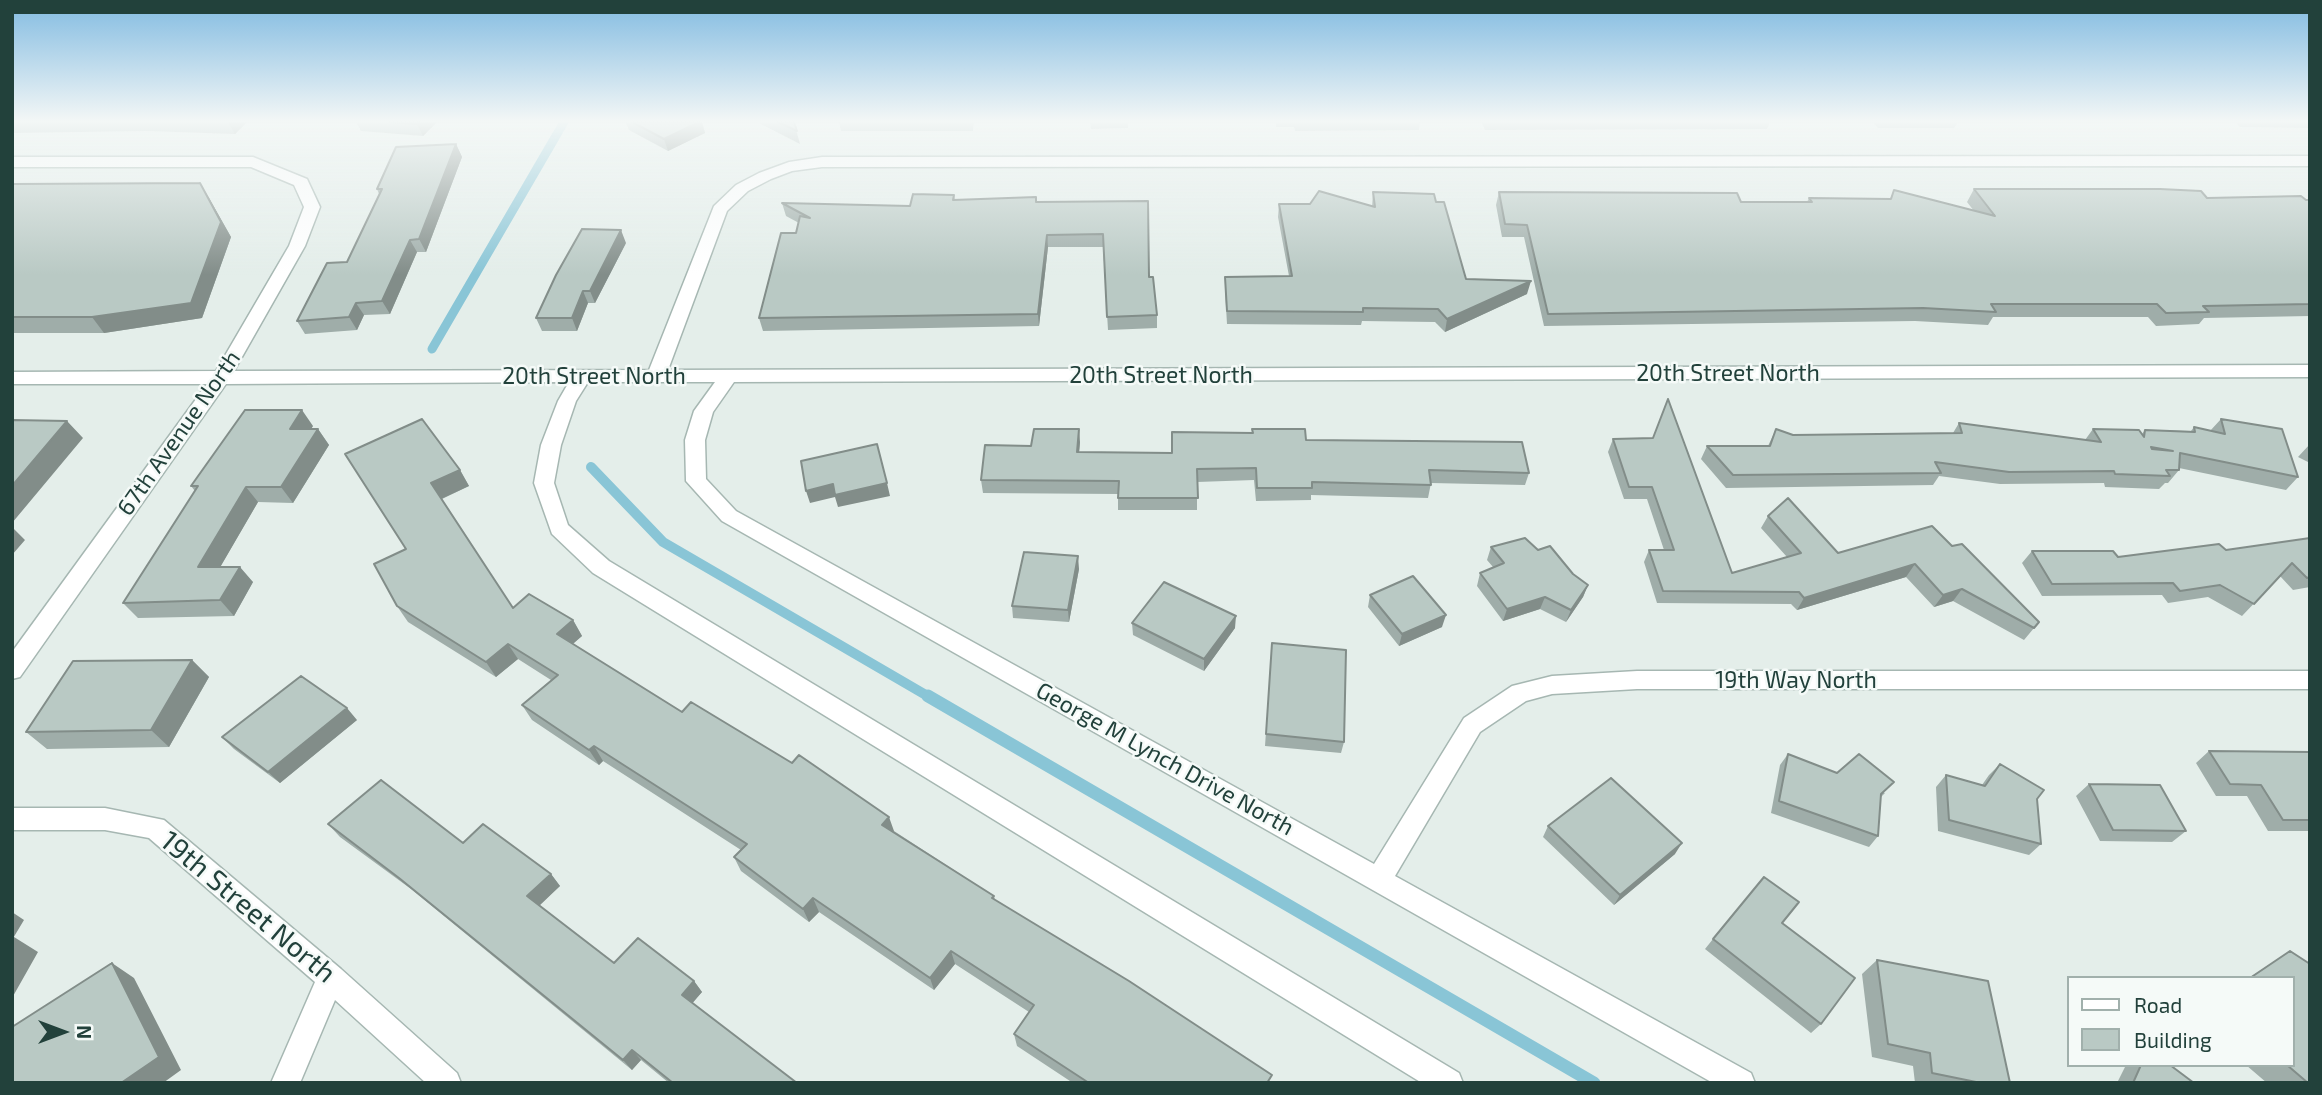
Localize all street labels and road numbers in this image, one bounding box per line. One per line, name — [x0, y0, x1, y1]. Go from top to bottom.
street label: 67th Avenue North — [112, 345, 246, 521]
street label: 20th Street North — [1636, 359, 1820, 387]
street label: 20th Street North — [1069, 361, 1253, 389]
street label: 20th Street North — [502, 362, 686, 390]
street label: 19th Way North — [1715, 666, 1877, 694]
street label: George M Lynch Drive North — [1031, 677, 1299, 841]
street label: 19th Street North — [154, 824, 342, 990]

